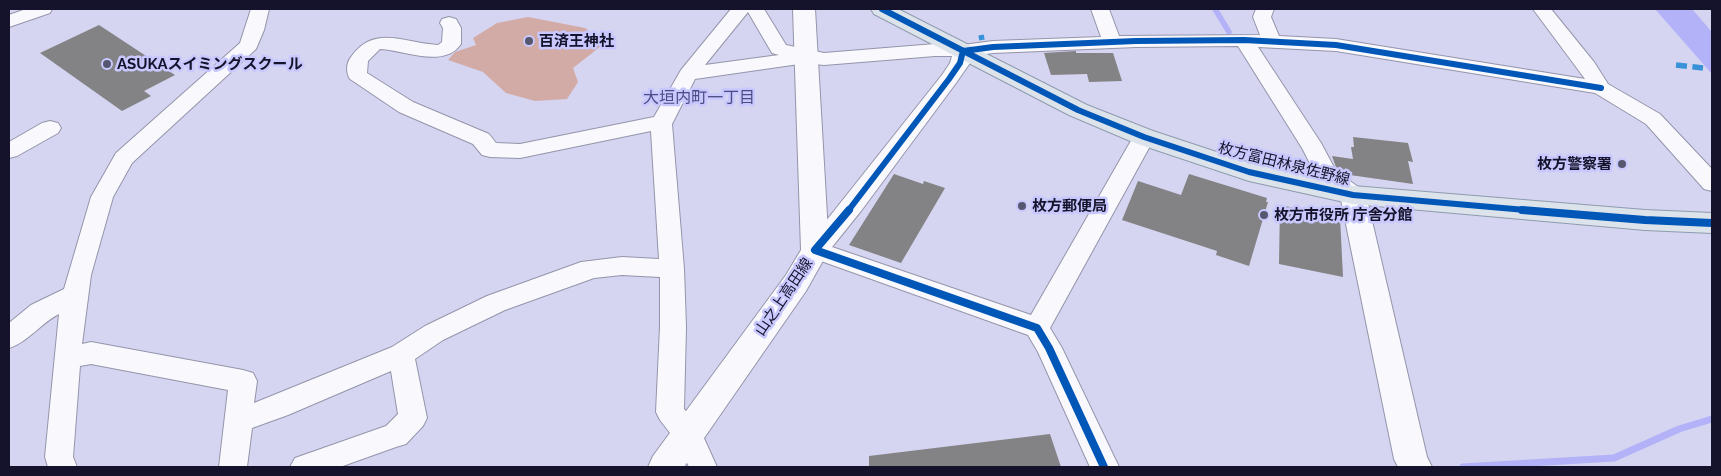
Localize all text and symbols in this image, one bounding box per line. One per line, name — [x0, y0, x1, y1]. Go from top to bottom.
place label: 百済王神社 — [539, 32, 614, 50]
marker: 百済王神社 — [523, 35, 535, 47]
place label: ASUKAスイミングスクール — [117, 55, 303, 73]
marker: ASUKAスイミングスクール — [101, 58, 113, 70]
district label: 大垣内町一丁目 — [643, 88, 755, 108]
street label: 枚方富田林泉佐野線 — [1216, 139, 1352, 189]
place label: 枚方警察署 — [1537, 155, 1612, 173]
marker: 枚方警察署 — [1616, 158, 1628, 170]
place label: 枚方郵便局 — [1032, 197, 1107, 215]
marker: 枚方郵便局 — [1016, 200, 1028, 212]
place label: 枚方市役所 庁舎分館 — [1274, 206, 1413, 224]
marker: 枚方市役所 庁舎分館 — [1258, 209, 1270, 221]
street label: 山之上高田線 — [751, 255, 817, 339]

